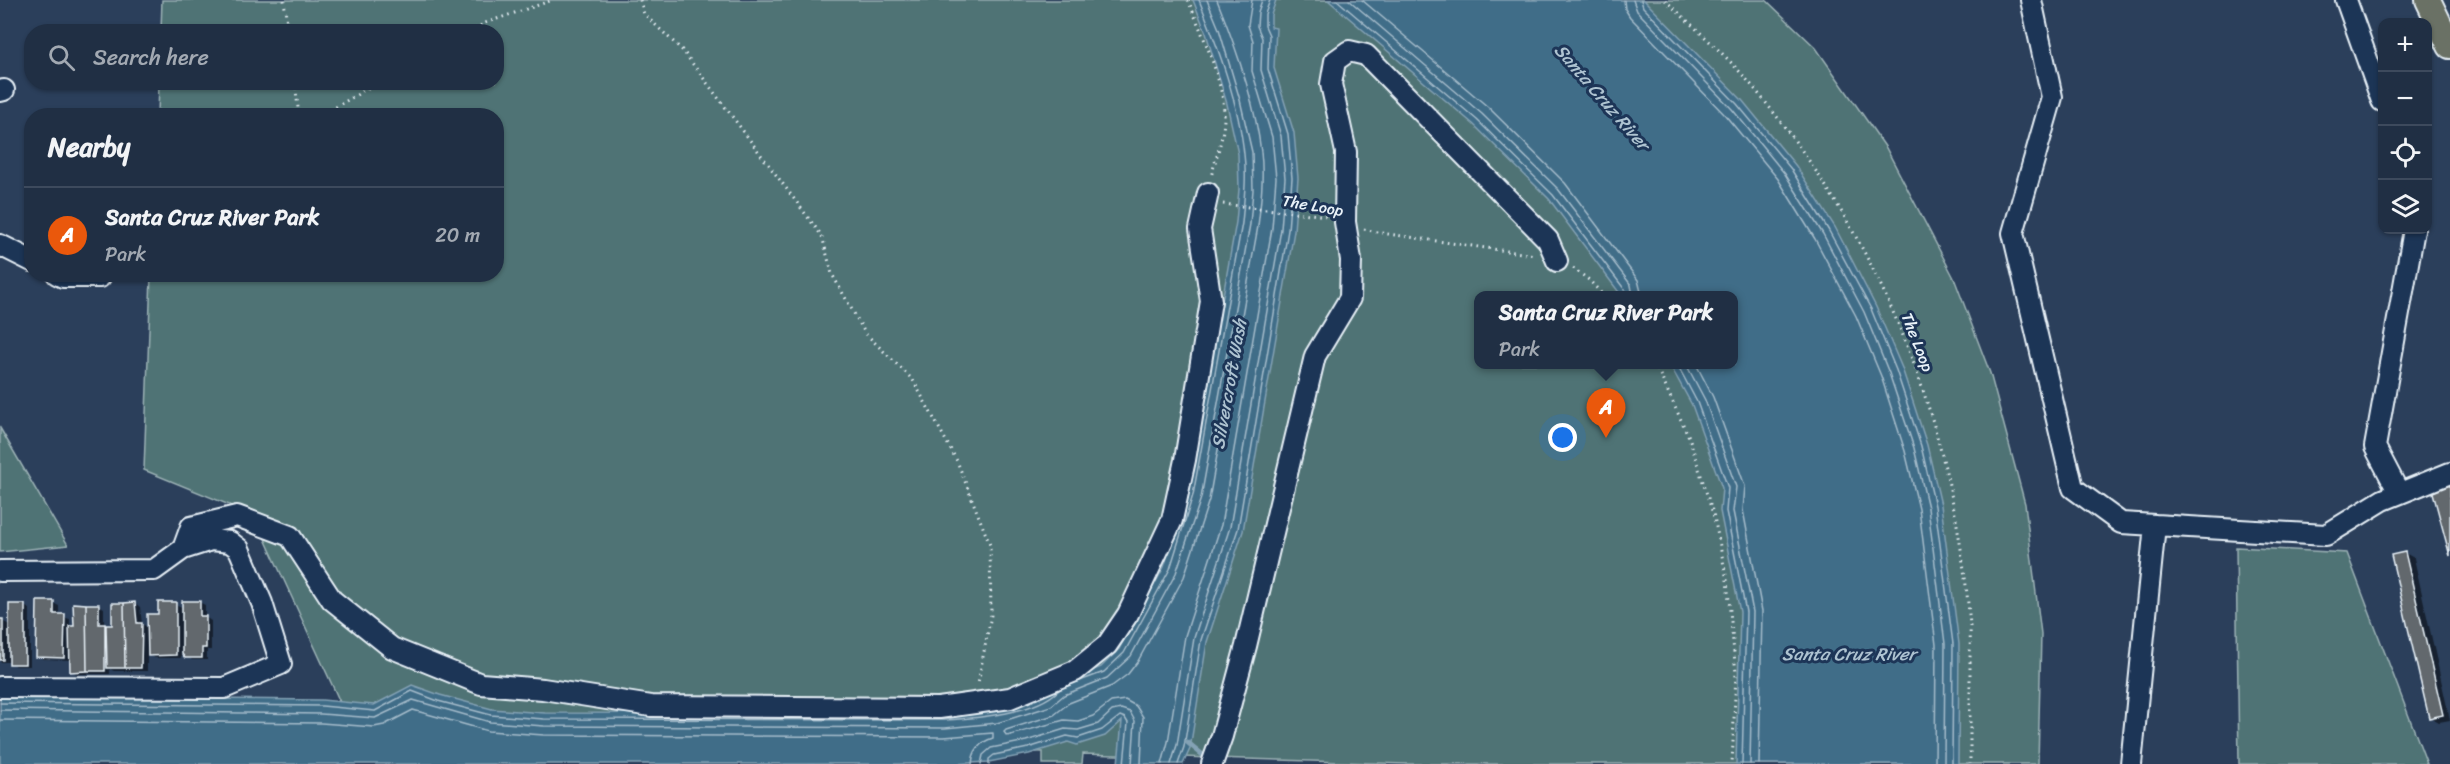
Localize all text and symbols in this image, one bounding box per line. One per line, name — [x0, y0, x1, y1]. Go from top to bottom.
map controls — [2378, 18, 2432, 234]
button: + — [2378, 18, 2432, 72]
search box — [24, 24, 504, 90]
water label: Santa Cruz River — [1546, 36, 1660, 161]
text: Search here — [93, 38, 209, 77]
icon: search — [45, 41, 78, 74]
button: − — [2378, 72, 2432, 126]
text: Nearby — [48, 124, 130, 170]
button: locate — [2378, 126, 2432, 180]
button: layers — [2378, 180, 2432, 234]
street label: The Loop — [1280, 186, 1346, 225]
text: Santa Cruz River Park — [105, 198, 319, 237]
text: A — [61, 218, 74, 253]
text: 20 m — [435, 218, 480, 253]
text: Park — [105, 237, 146, 272]
popup — [1474, 291, 1738, 369]
text: Santa Cruz River Park — [1499, 293, 1713, 332]
street label: The Loop — [1893, 308, 1942, 377]
water label: Silvercroft Wash — [1202, 315, 1256, 451]
text: Park — [1499, 332, 1540, 367]
pin: A — [1586, 388, 1626, 438]
your location — [1548, 423, 1577, 452]
water label: Santa Cruz River — [1782, 638, 1920, 670]

